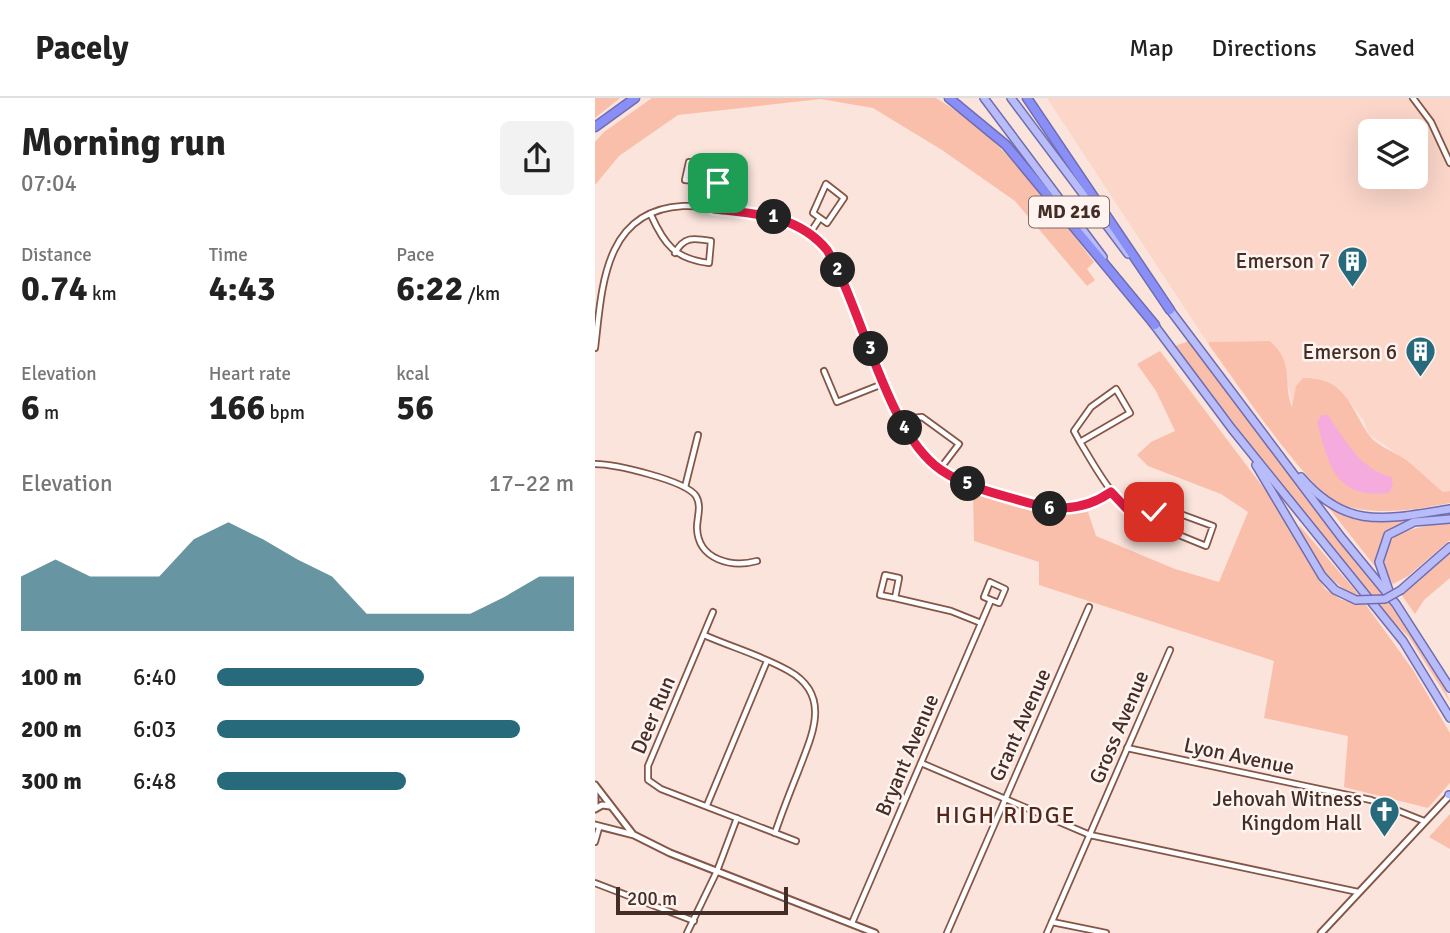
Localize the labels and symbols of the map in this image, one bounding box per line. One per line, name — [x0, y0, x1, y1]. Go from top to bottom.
pin — [688, 153, 748, 213]
road number: MD 216 — [1029, 196, 1109, 228]
pin: 1 — [757, 200, 791, 234]
building icon: Emerson 7 — [1336, 244, 1370, 288]
place label: Emerson 7 — [1236, 248, 1330, 274]
pin: 2 — [821, 252, 855, 288]
pin: 3 — [853, 331, 889, 366]
building icon: Emerson 6 — [1403, 335, 1437, 379]
place label: Emerson 6 — [1303, 339, 1397, 365]
pin: 4 — [887, 410, 923, 446]
pin: 5 — [951, 466, 985, 502]
pin — [1124, 482, 1184, 542]
pin: 6 — [1033, 492, 1067, 526]
street label: Grant Avenue — [984, 665, 1056, 785]
street label: Gross Avenue — [1084, 666, 1154, 788]
street label: Deer Run — [625, 672, 681, 758]
street label: Bryant Avenue — [870, 690, 944, 820]
street label: Lyon Avenue — [1181, 732, 1297, 780]
place label: Jehovah Witness Kingdom Hall — [1213, 786, 1362, 836]
church icon: Jehovah Witness Kingdom Hall — [1368, 794, 1402, 838]
district label: HIGH RIDGE — [936, 801, 1076, 830]
scale bar — [616, 884, 787, 916]

